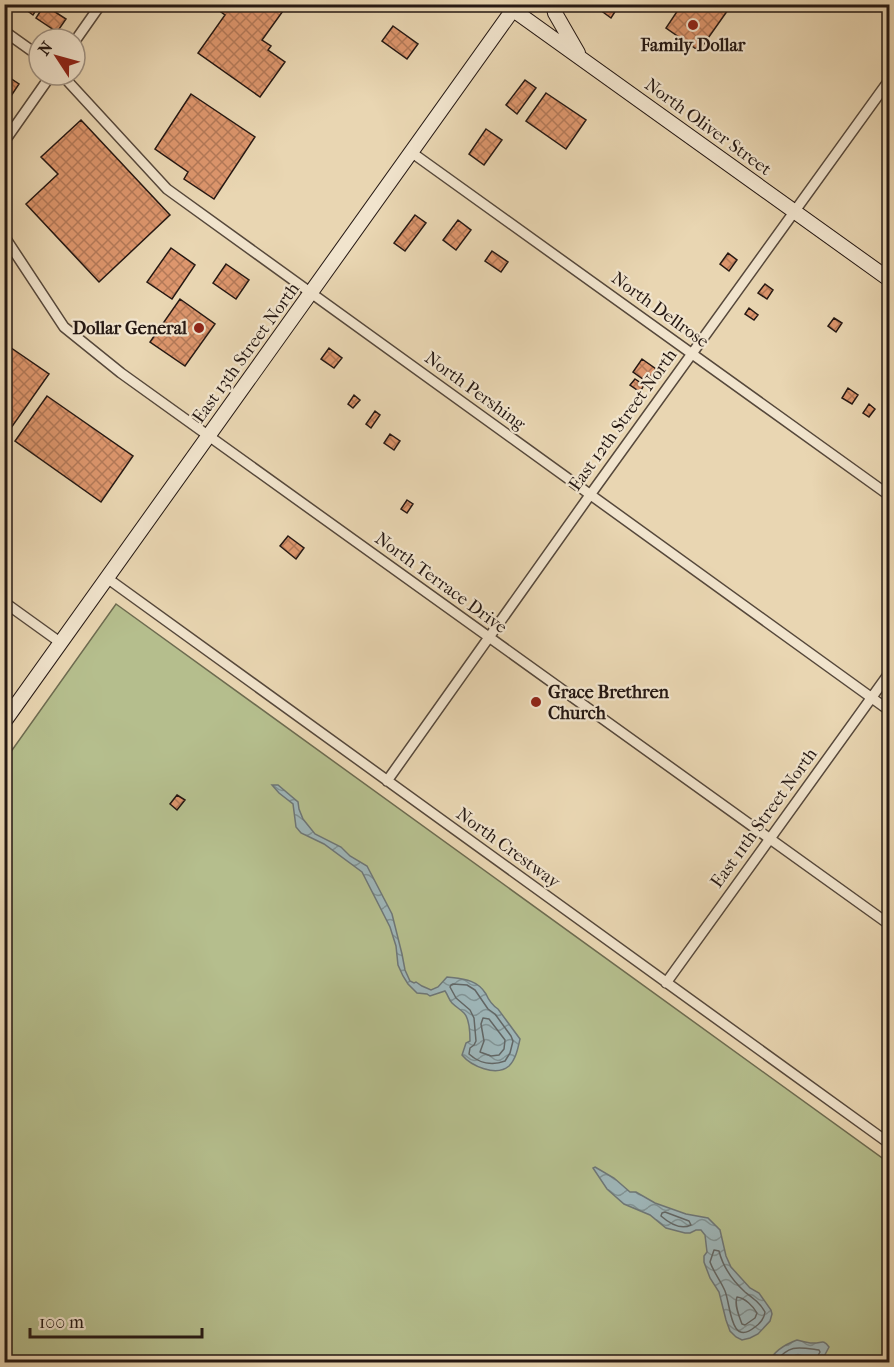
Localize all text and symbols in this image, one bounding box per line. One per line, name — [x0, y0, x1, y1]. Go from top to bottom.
marker: Family Dollar — [686, 18, 700, 32]
north arrow — [27, 27, 87, 87]
place label: Family Dollar — [640, 35, 746, 56]
text: N — [34, 37, 57, 59]
street label: North Oliver Street — [641, 74, 776, 180]
street label: North Dellrose — [607, 268, 713, 352]
street label: East 13th Street North — [188, 279, 304, 427]
place label: Dollar General — [73, 318, 188, 339]
marker: Dollar General — [192, 321, 206, 335]
street label: East 12th Street North — [564, 345, 682, 495]
street label: North Pershing — [420, 347, 530, 435]
street label: North Terrace Drive — [371, 528, 511, 638]
place label: Grace Brethren Church — [548, 682, 670, 724]
marker: Grace Brethren Church — [529, 695, 543, 709]
street label: East 11th Street North — [706, 744, 822, 892]
street label: North Crestway — [452, 803, 565, 893]
scale bar — [30, 1301, 202, 1339]
text: 100 m — [39, 1312, 84, 1333]

